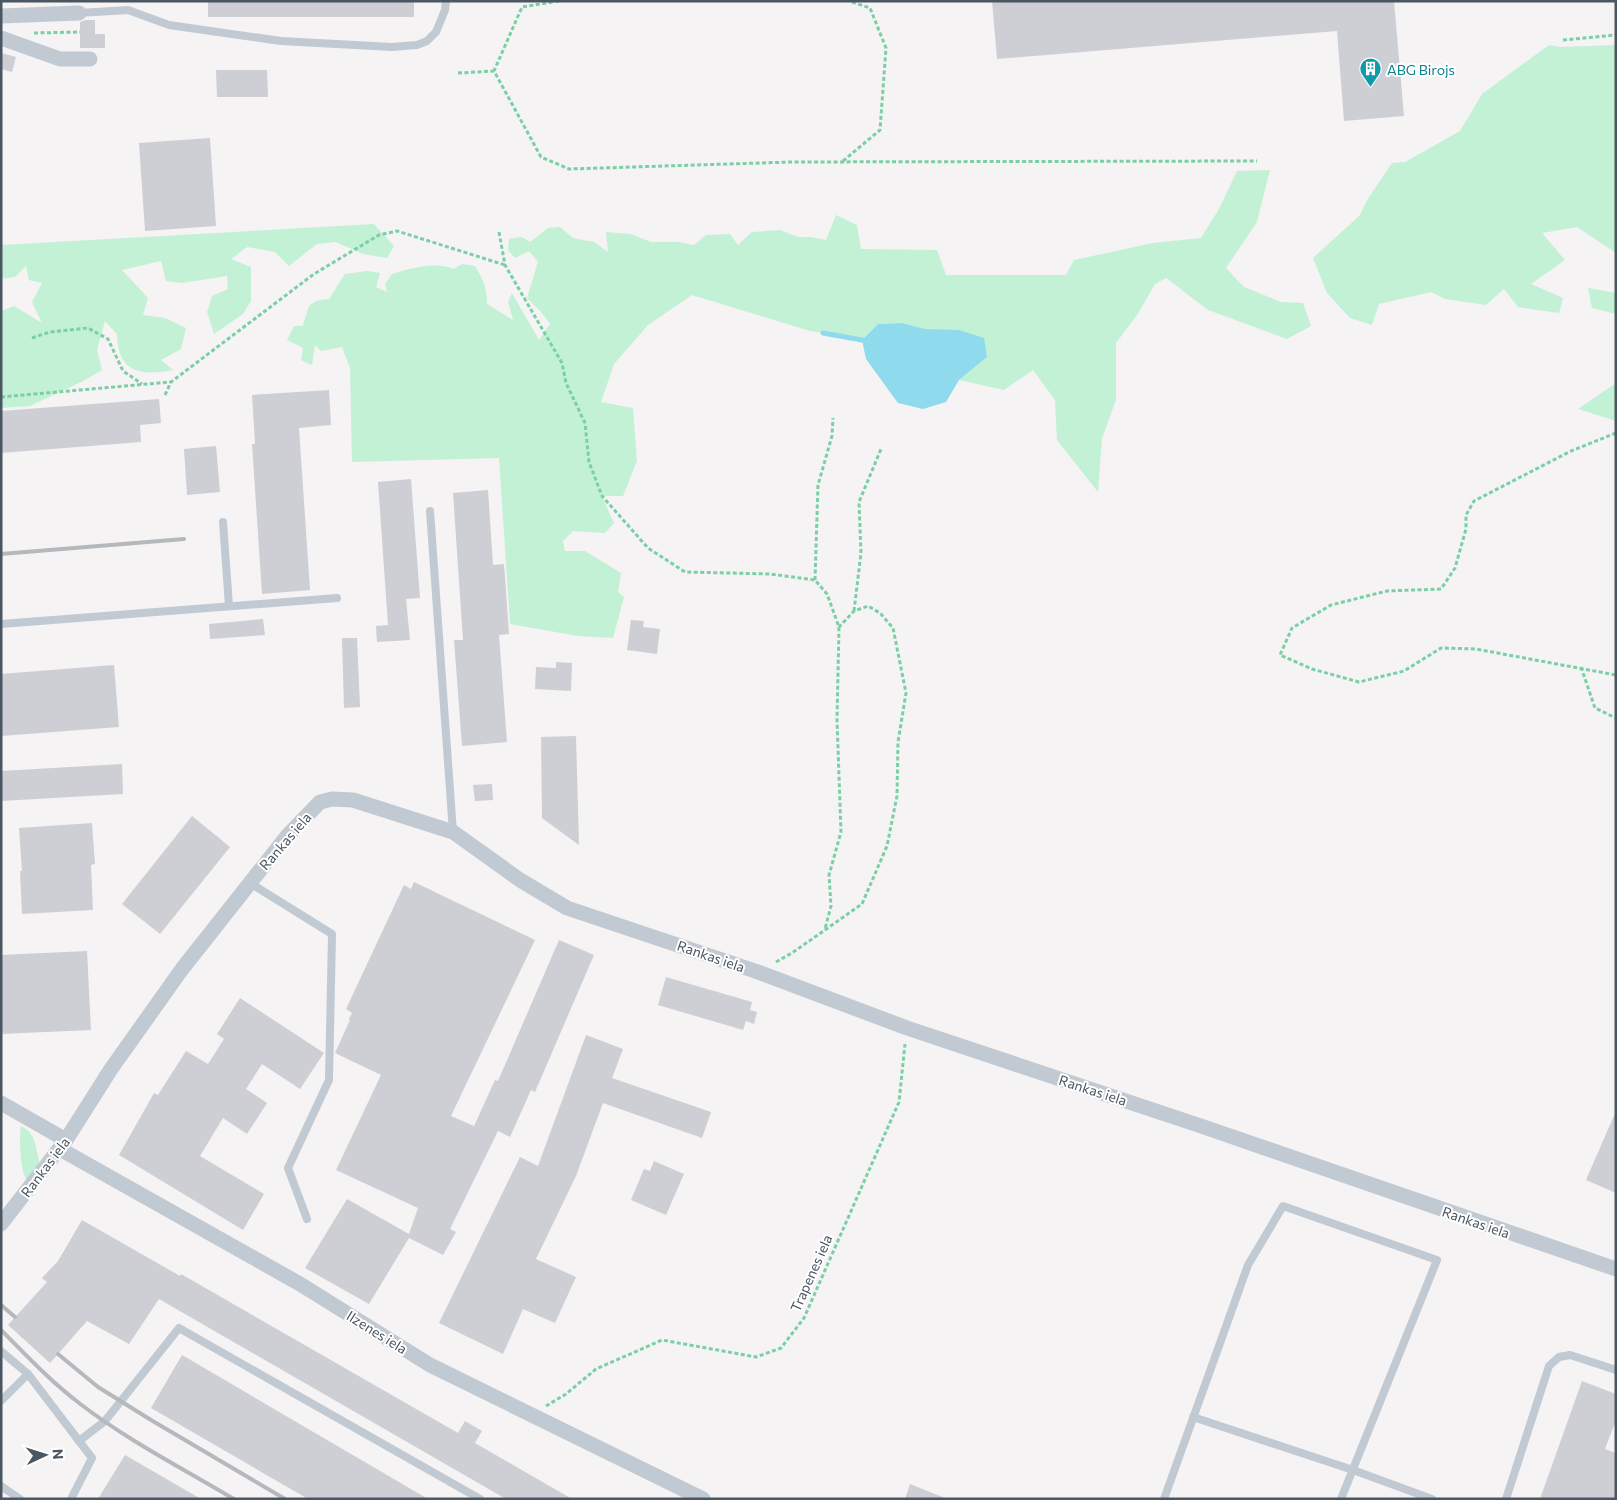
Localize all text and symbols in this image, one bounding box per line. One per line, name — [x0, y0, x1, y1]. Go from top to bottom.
building icon: ABG Birojs — [1359, 57, 1383, 88]
place label: ABG Birojs — [1387, 61, 1455, 78]
street label: Rankas iela — [255, 809, 315, 873]
street label: Rankas iela — [675, 936, 747, 976]
street label: Rankas iela — [1057, 1071, 1129, 1109]
street label: Rankas iela — [17, 1134, 73, 1200]
street label: Rankas iela — [1440, 1202, 1512, 1242]
street label: Trapenes iela — [786, 1232, 836, 1314]
street label: Ilzenes iela — [344, 1307, 410, 1357]
north arrow — [20, 1430, 70, 1480]
text: N — [50, 1448, 67, 1460]

